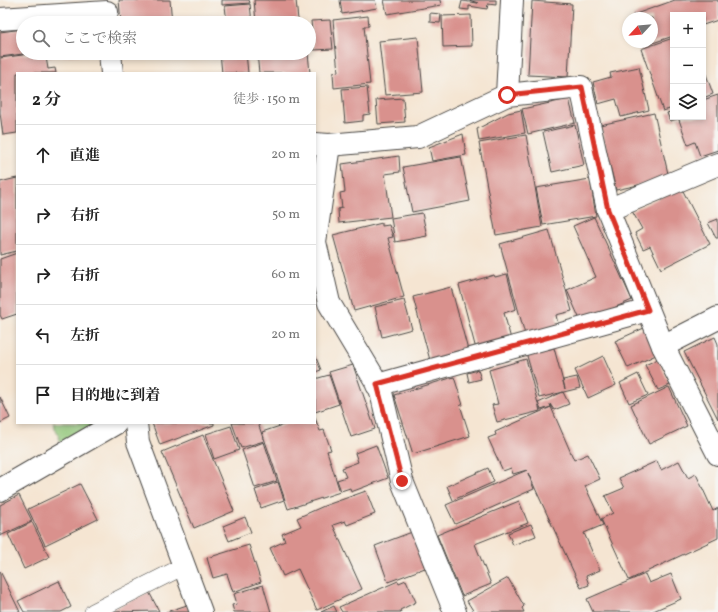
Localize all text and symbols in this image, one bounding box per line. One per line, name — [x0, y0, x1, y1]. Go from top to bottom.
north arrow — [622, 12, 658, 48]
map controls — [670, 12, 706, 120]
button: + — [670, 12, 706, 48]
search box — [16, 16, 316, 60]
icon: search — [30, 27, 52, 49]
text: ここで検索 — [62, 29, 137, 50]
button: − — [670, 48, 706, 84]
button: layers — [670, 84, 706, 120]
route start — [498, 86, 516, 104]
text: 2 分 — [32, 89, 61, 112]
text: 徒歩 · 150 m — [233, 91, 300, 109]
icon: ahead — [32, 144, 54, 166]
text: 直進 — [70, 146, 100, 167]
text: 20 m — [271, 146, 300, 164]
icon: right — [32, 204, 54, 226]
text: 右折 — [70, 206, 100, 227]
text: 50 m — [272, 206, 300, 224]
icon: right — [32, 264, 54, 286]
text: 右折 — [70, 266, 100, 287]
text: 60 m — [272, 266, 300, 284]
icon: left — [32, 324, 54, 346]
text: 左折 — [70, 326, 100, 347]
text: 20 m — [271, 326, 300, 344]
icon: arrive — [32, 384, 54, 406]
text: 目的地に到着 — [70, 386, 160, 407]
route end — [393, 472, 411, 490]

